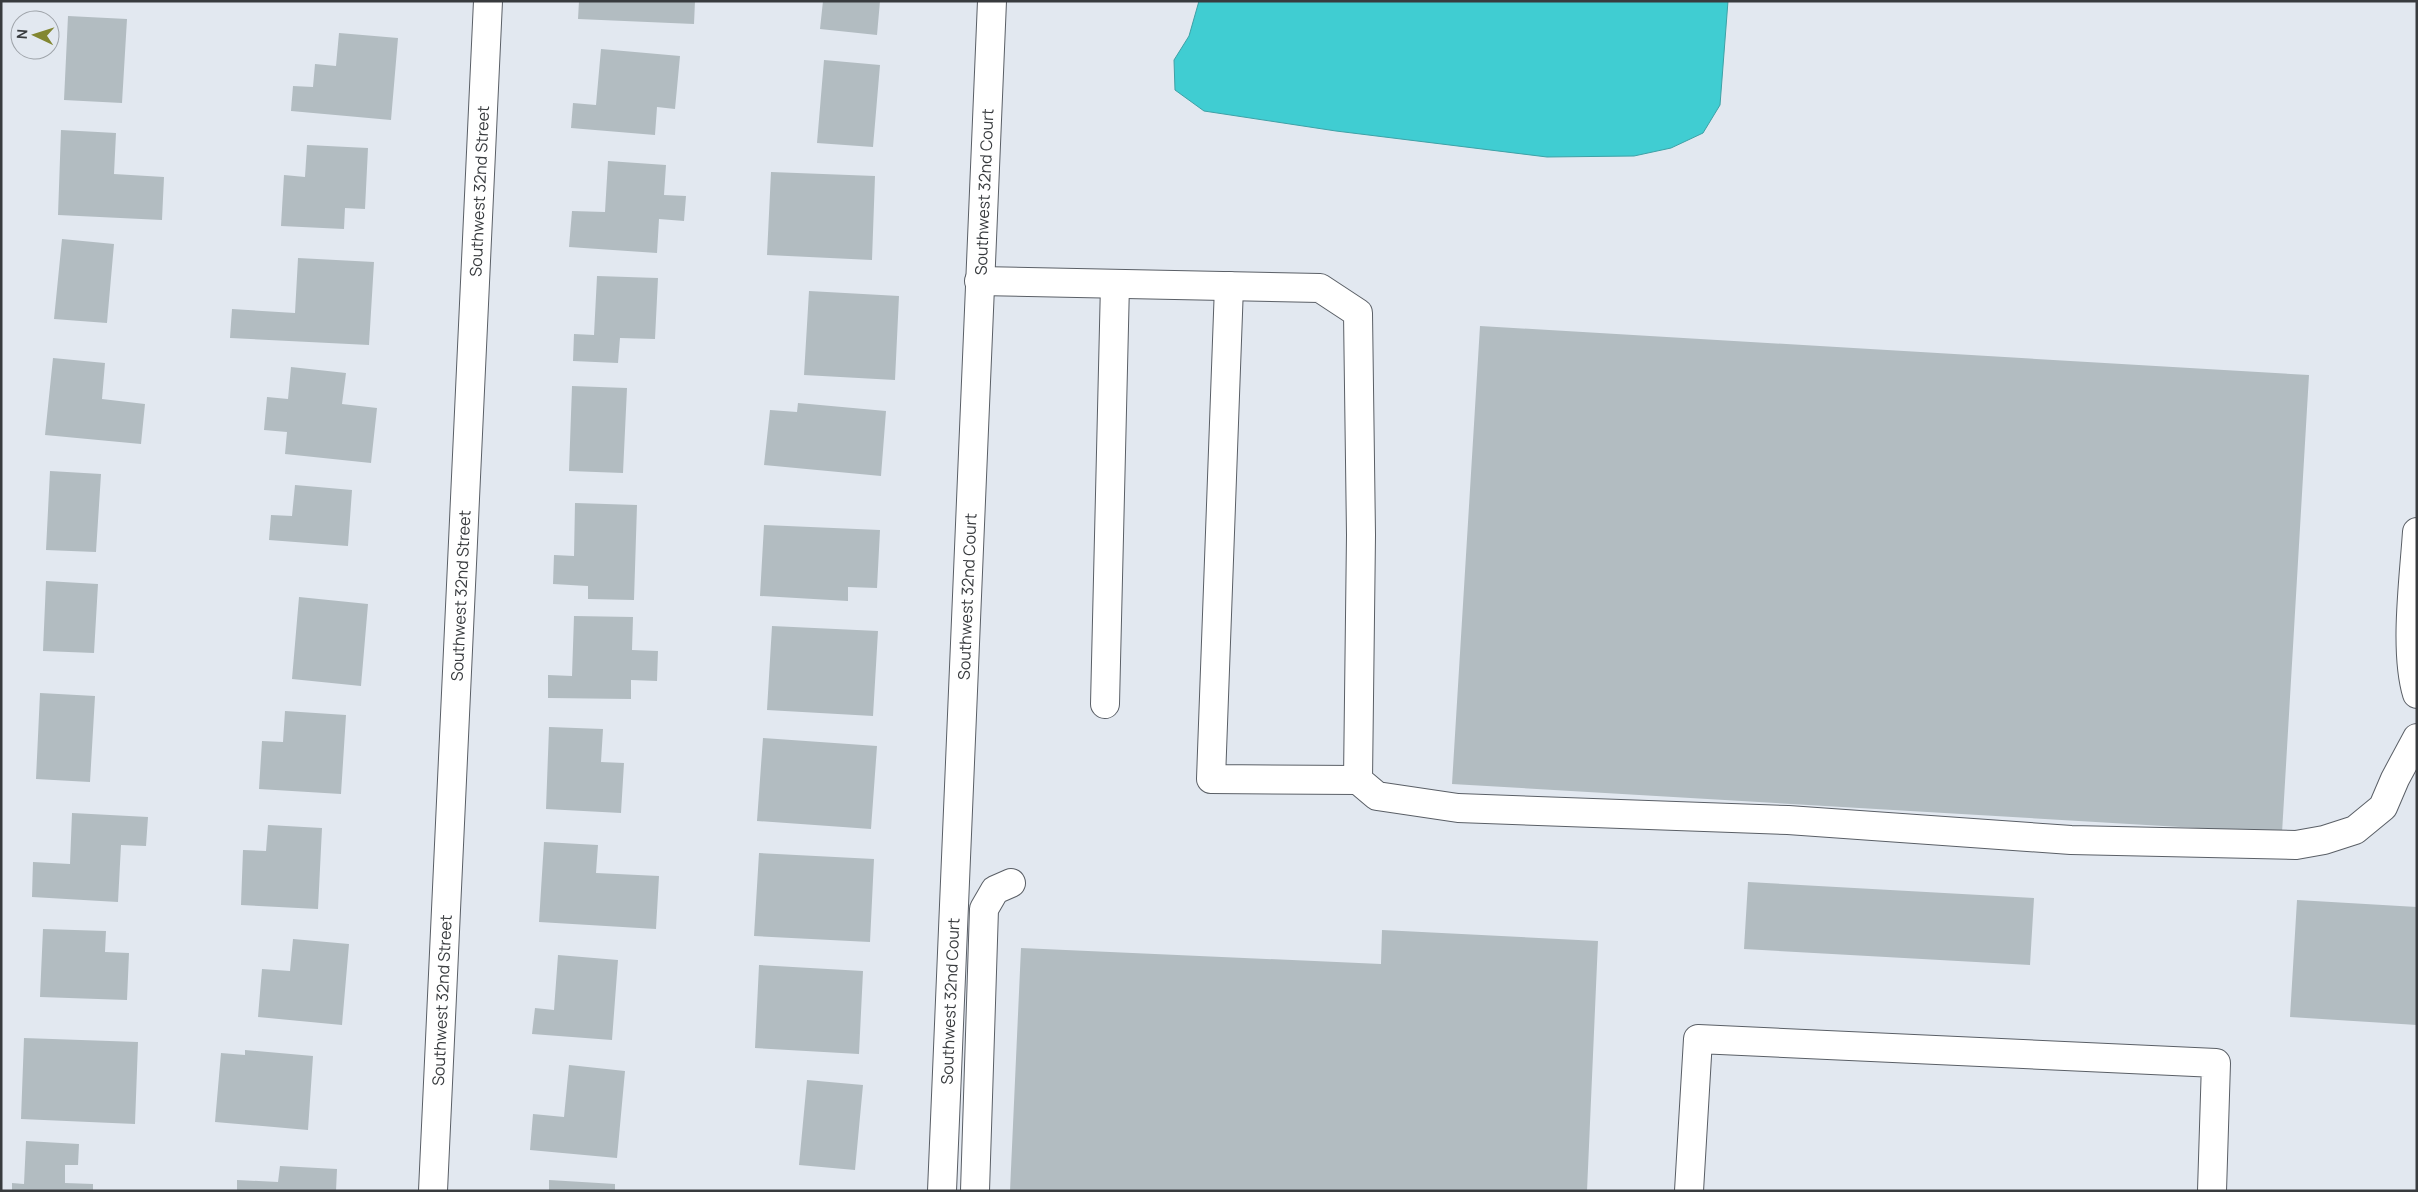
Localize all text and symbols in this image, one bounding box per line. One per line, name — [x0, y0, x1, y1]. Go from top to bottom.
north arrow — [10, 10, 60, 60]
text: N — [12, 28, 31, 40]
street label: Southwest 32nd Street — [464, 105, 494, 277]
street label: Southwest 32nd Court — [969, 108, 998, 276]
street label: Southwest 32nd Street — [446, 510, 475, 682]
street label: Southwest 32nd Court — [952, 513, 981, 680]
street label: Southwest 32nd Street — [427, 914, 457, 1086]
street label: Southwest 32nd Court — [935, 917, 964, 1085]

